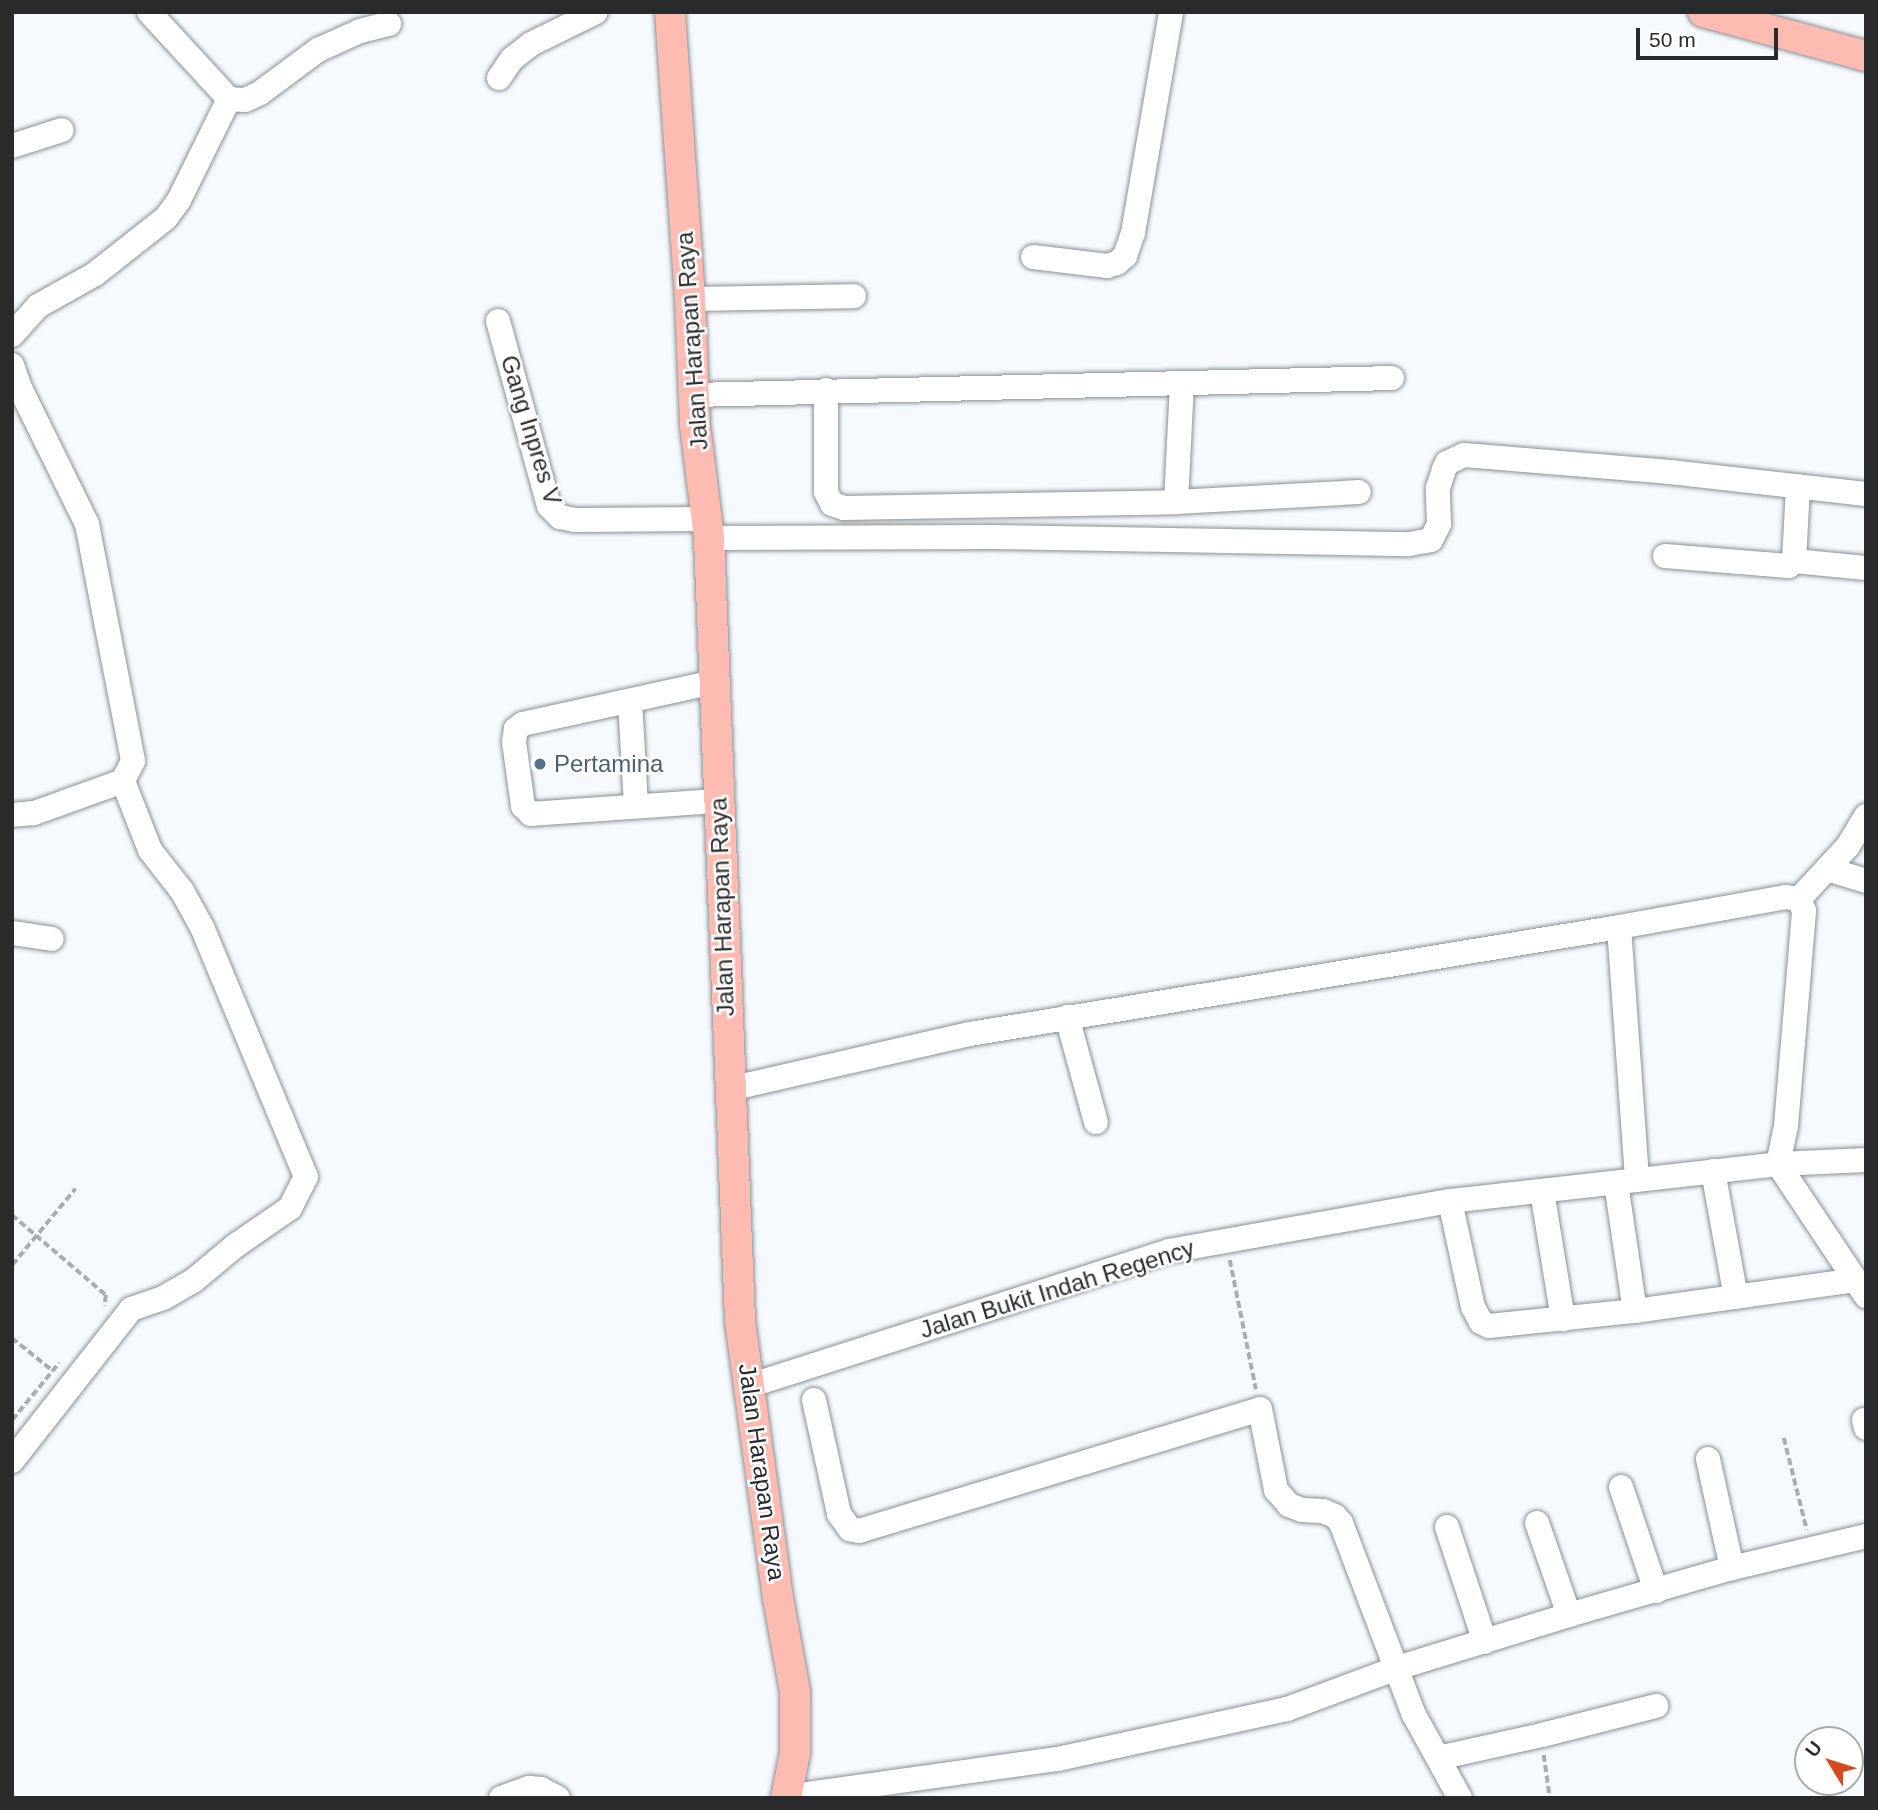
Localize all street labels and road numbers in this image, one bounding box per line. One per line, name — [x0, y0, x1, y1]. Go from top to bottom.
street label: Jalan Harapan Raya — [670, 231, 714, 451]
street label: Gang Inpres V — [495, 352, 567, 508]
street label: Jalan Harapan Raya — [704, 797, 740, 1017]
street label: Jalan Bukit Indah Regency — [916, 1233, 1198, 1345]
street label: Jalan Harapan Raya — [733, 1362, 791, 1582]

